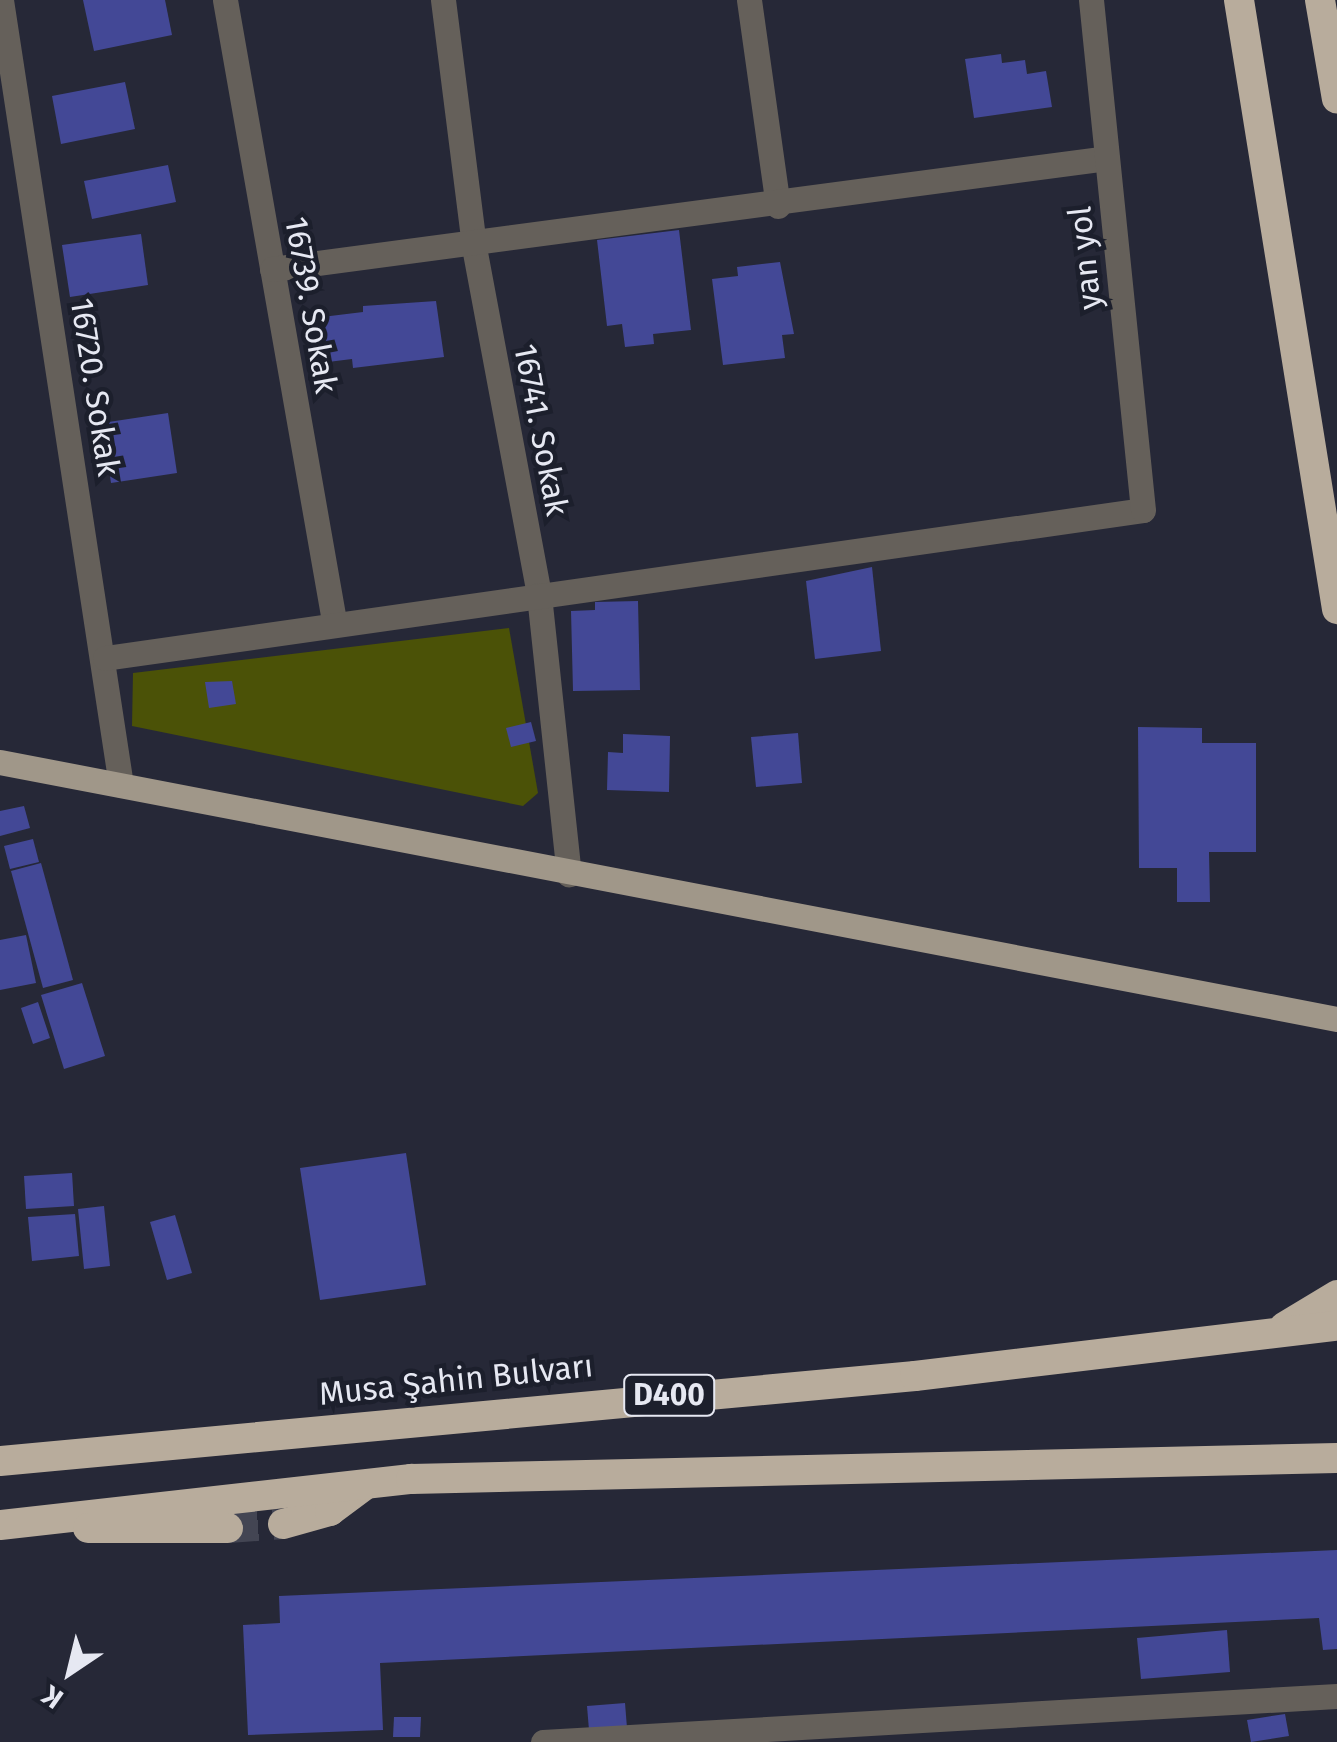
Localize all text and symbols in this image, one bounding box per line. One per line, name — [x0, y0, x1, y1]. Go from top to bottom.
street label: yan yol — [1060, 205, 1110, 311]
street label: 16739. Sokak — [277, 214, 345, 396]
street label: 16720. Sokak — [62, 295, 128, 479]
street label: 16741. Sokak — [506, 341, 576, 519]
street label: Musa Şahin Bulvarı — [317, 1347, 595, 1413]
road number: D400 — [622, 1370, 716, 1420]
north arrow — [20, 1622, 120, 1722]
text: K — [36, 1678, 69, 1716]

